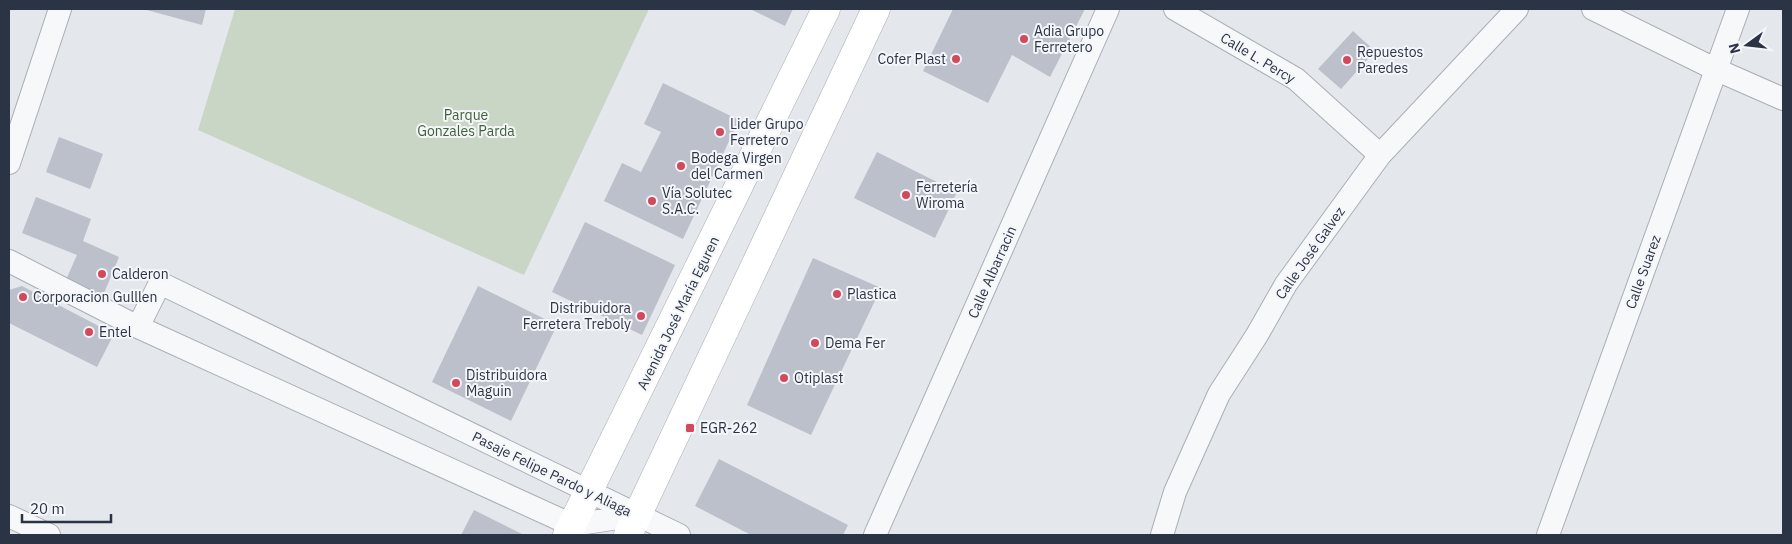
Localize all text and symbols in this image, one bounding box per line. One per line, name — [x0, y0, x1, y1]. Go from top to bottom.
north arrow — [1722, 20, 1772, 70]
place label: Adia Grupo Ferretero — [1034, 22, 1104, 56]
street label: Calle L. Percy — [1217, 29, 1299, 87]
marker: Adia Grupo Ferretero — [1018, 33, 1030, 45]
text: N — [1724, 41, 1744, 56]
place label: Repuestos Paredes — [1357, 43, 1424, 77]
place label: Cofer Plast — [878, 50, 946, 68]
marker: Cofer Plast — [950, 53, 962, 65]
marker: Repuestos Paredes — [1341, 54, 1353, 66]
park label: Parque Gonzales Parda — [417, 106, 515, 140]
place label: Lider Grupo Ferretero — [730, 115, 804, 149]
marker: Lider Grupo Ferretero — [714, 126, 726, 138]
place label: Bodega Virgen del Carmen — [691, 149, 782, 183]
marker: Bodega Virgen del Carmen — [675, 160, 687, 172]
place label: Ferretería Wiroma — [916, 178, 978, 212]
place label: Vía Solutec S.A.C. — [662, 184, 732, 218]
marker: Ferretería Wiroma — [900, 189, 912, 201]
marker: Vía Solutec S.A.C. — [646, 195, 658, 207]
street label: Calle José Galvez — [1271, 203, 1349, 303]
street label: Calle Albarracin — [964, 223, 1020, 321]
street label: Calle Suarez — [1621, 232, 1665, 311]
street label: Avenida José María Eguren — [633, 233, 723, 393]
place label: Calderon — [112, 265, 169, 283]
marker: Calderon — [96, 268, 108, 280]
place label: Plastica — [847, 285, 897, 303]
place label: Corporacion Gulllen — [33, 288, 157, 306]
marker: Plastica — [831, 288, 843, 300]
marker: Corporacion Gulllen — [17, 291, 29, 303]
place label: Distribuidora Ferretera Treboly — [523, 299, 632, 333]
marker: Distribuidora Ferretera Treboly — [635, 310, 647, 322]
place label: Entel — [99, 323, 132, 341]
marker: Entel — [83, 326, 95, 338]
place label: Dema Fer — [825, 334, 885, 352]
marker: Dema Fer — [809, 337, 821, 349]
place label: Distribuidora Maguin — [466, 366, 548, 400]
place label: Otiplast — [794, 369, 843, 387]
marker: Otiplast — [778, 372, 790, 384]
marker: Distribuidora Maguin — [450, 377, 462, 389]
place label: EGR-262 — [700, 419, 757, 437]
marker: EGR-262 — [684, 422, 696, 434]
street label: Pasaje Felipe Pardo y Aliaga — [469, 428, 635, 521]
scale bar — [22, 492, 111, 524]
text: 20 m — [30, 499, 65, 518]

